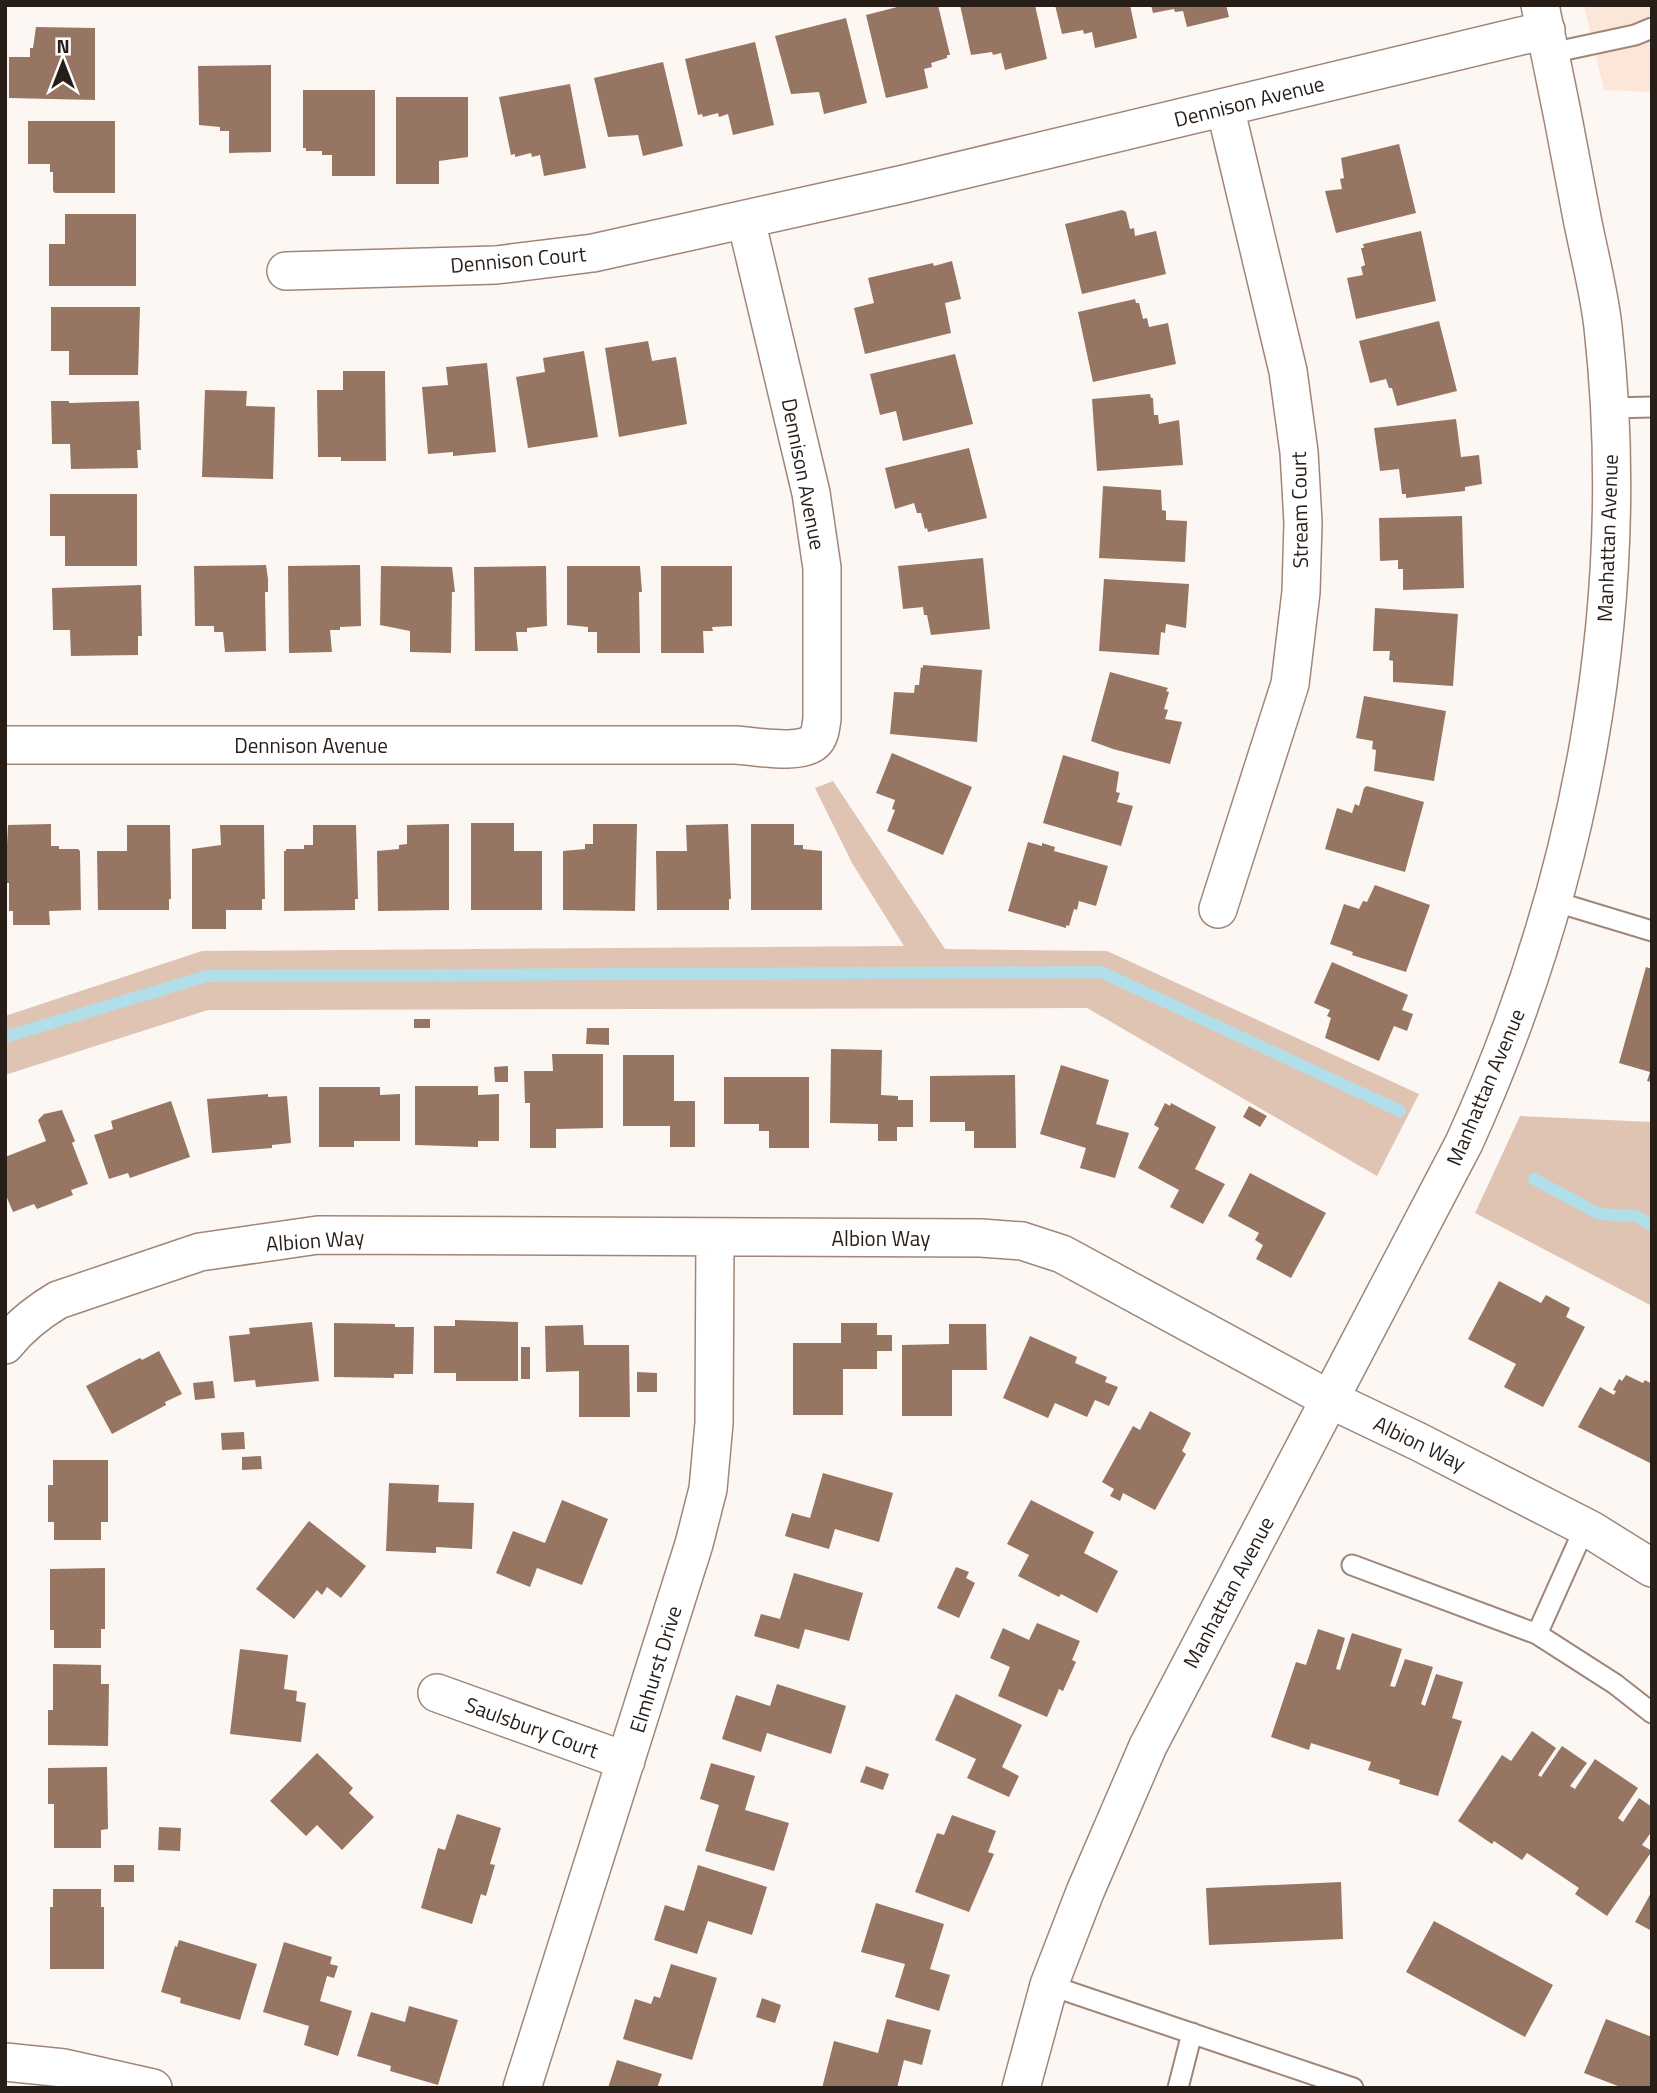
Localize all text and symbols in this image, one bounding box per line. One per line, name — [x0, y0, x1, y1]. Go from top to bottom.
north arrow — [28, 28, 98, 98]
text: N — [56, 31, 70, 60]
street label: Dennison Avenue — [1171, 67, 1327, 135]
street label: Dennison Court — [449, 237, 588, 281]
street label: Dennison Avenue — [774, 395, 834, 553]
street label: Stream Court — [1282, 451, 1316, 569]
street label: Manhattan Avenue — [1588, 453, 1626, 623]
street label: Dennison Avenue — [234, 729, 388, 761]
street label: Manhattan Avenue — [1437, 1003, 1533, 1171]
street label: Albion Way — [265, 1221, 365, 1259]
street label: Albion Way — [832, 1222, 930, 1254]
street label: Albion Way — [1369, 1407, 1471, 1479]
street label: Manhattan Avenue — [1174, 1510, 1282, 1674]
street label: Elmhurst Drive — [620, 1601, 690, 1737]
street label: Saulsbury Court — [461, 1688, 604, 1766]

